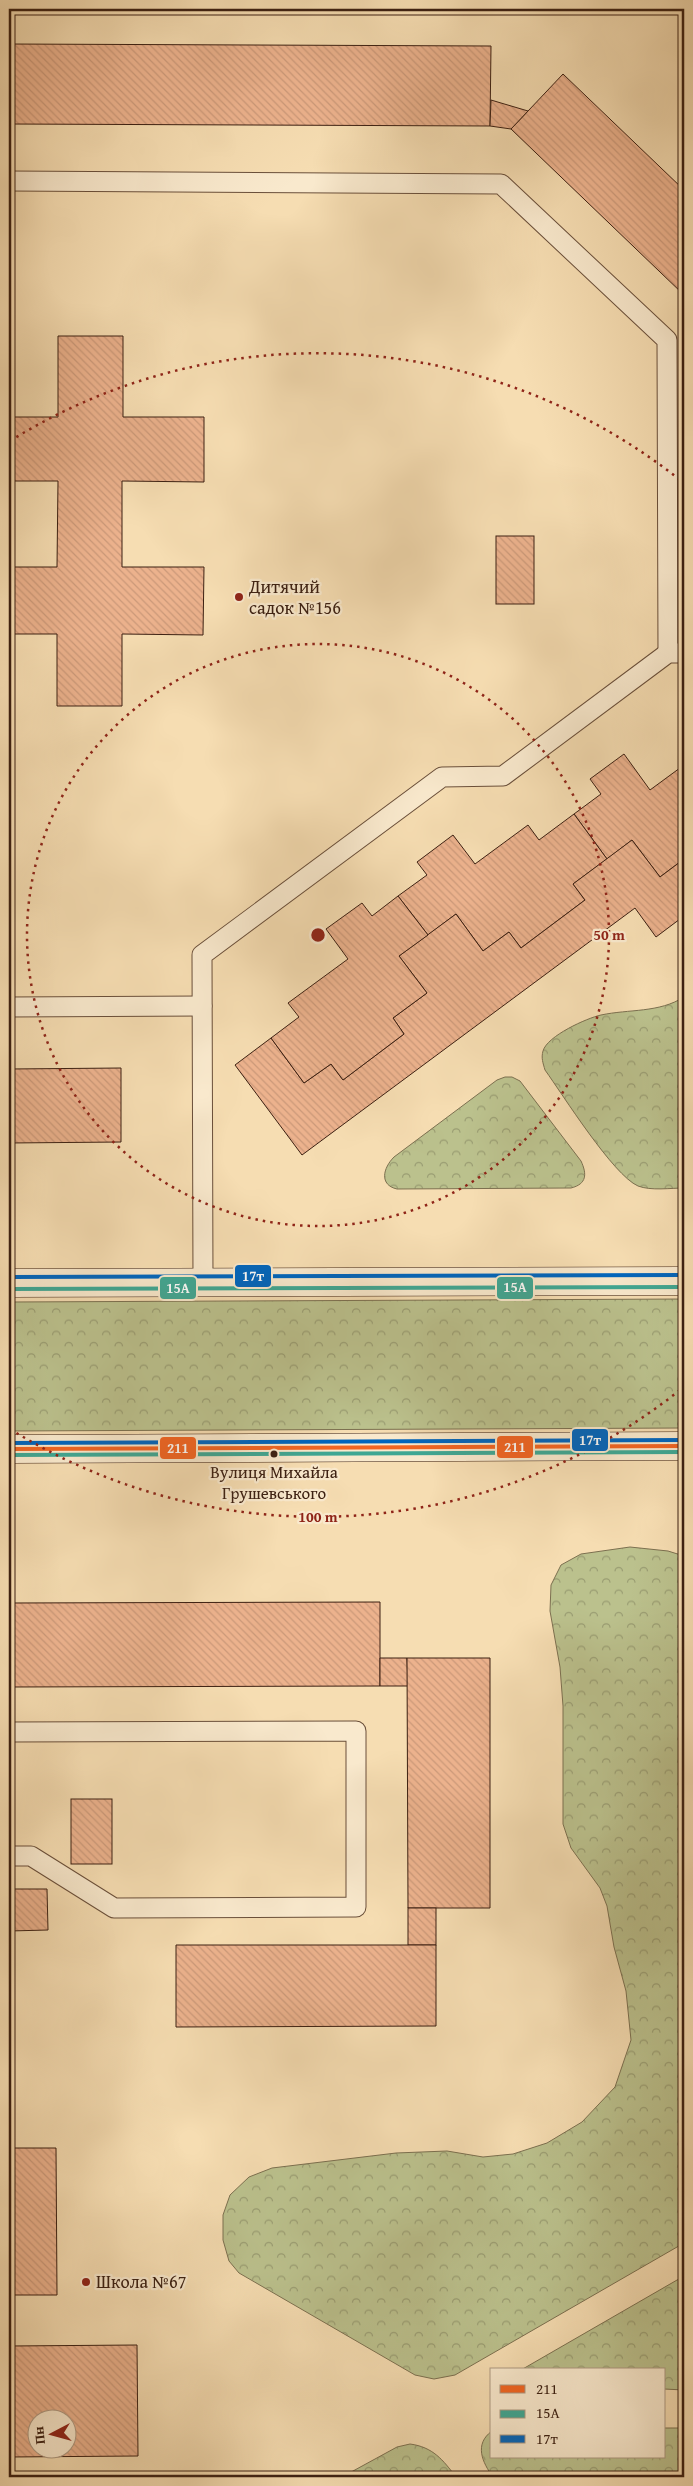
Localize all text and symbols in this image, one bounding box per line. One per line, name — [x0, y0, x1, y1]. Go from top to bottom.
place label: Дитячий садок №156 — [248, 573, 341, 621]
marker: Дитячий садок №156 — [233, 591, 245, 603]
text: 50 m — [593, 924, 625, 945]
centre of rings — [309, 926, 327, 944]
line badge: 17т — [234, 1264, 272, 1288]
text: 17т — [242, 1266, 265, 1286]
line badge: 15А — [159, 1276, 197, 1300]
line badge: 15А — [496, 1276, 534, 1300]
text: 15А — [503, 1277, 527, 1297]
text: 15А — [166, 1278, 190, 1298]
line badge: 17т — [571, 1428, 609, 1452]
text: 17т — [579, 1430, 602, 1450]
line badge: 211 — [496, 1435, 534, 1459]
line badge: 211 — [159, 1436, 197, 1460]
text: 211 — [504, 1437, 526, 1457]
text: 211 — [167, 1438, 189, 1458]
marker: Вулиця Михайла Грушевського — [269, 1449, 279, 1459]
place label: Вулиця Михайла Грушевського — [210, 1459, 338, 1505]
text: 100 m — [298, 1506, 338, 1527]
place label: Школа №67 — [96, 2268, 186, 2295]
marker: Школа №67 — [80, 2276, 92, 2288]
legend — [490, 2368, 666, 2458]
text: 211 — [536, 2378, 558, 2399]
text: 15А — [536, 2402, 560, 2423]
north arrow — [28, 2408, 78, 2458]
text: Пн — [28, 2425, 50, 2445]
text: 17т — [536, 2428, 558, 2449]

